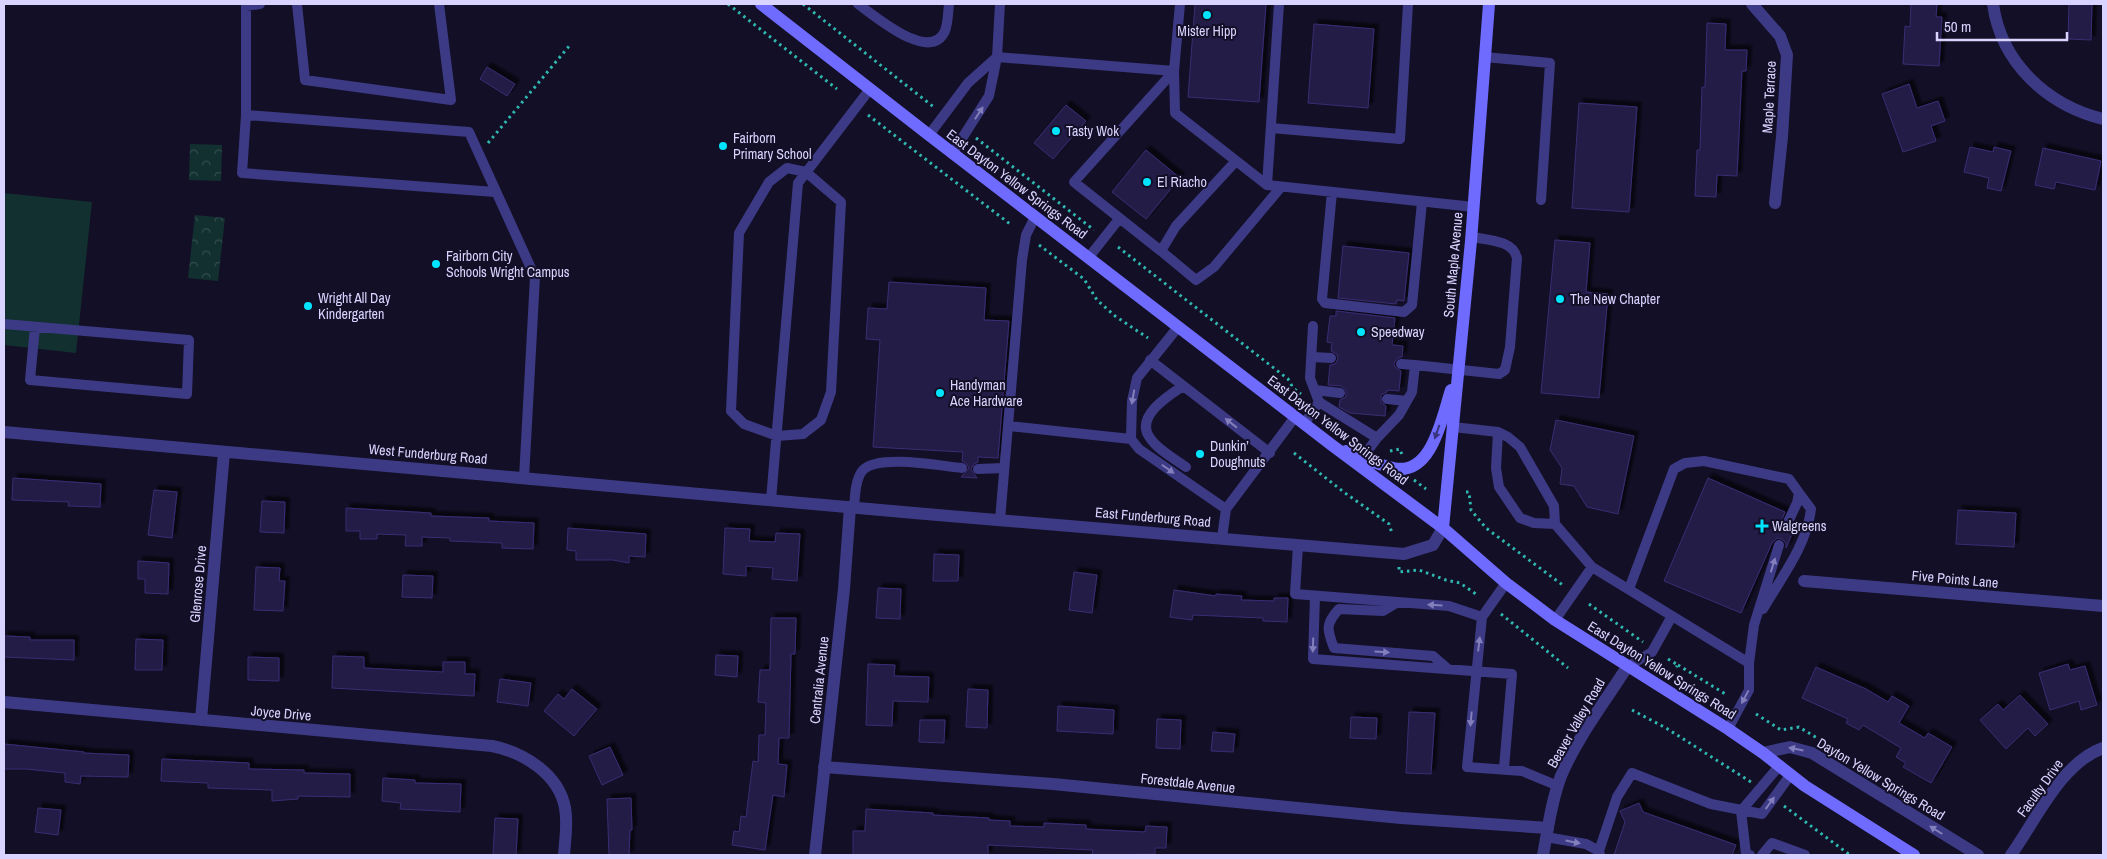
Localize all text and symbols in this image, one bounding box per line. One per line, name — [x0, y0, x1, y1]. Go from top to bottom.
marker: Mister Hipp — [1201, 9, 1213, 21]
scale bar — [1937, 10, 2067, 42]
text: 50 m — [1944, 16, 1971, 37]
place label: Mister Hipp — [1177, 22, 1237, 40]
street label: Maple Terrace — [1758, 60, 1780, 134]
one-way arrow — [974, 106, 984, 119]
place label: Tasty Wok — [1066, 122, 1119, 140]
street label: East Dayton Yellow Springs Road — [943, 125, 1091, 243]
marker: Tasty Wok — [1050, 125, 1062, 137]
place label: Fairborn Primary School — [733, 129, 811, 163]
marker: Fairborn Primary School — [717, 140, 729, 152]
place label: El Riacho — [1157, 173, 1207, 191]
marker: El Riacho — [1141, 176, 1153, 188]
street label: South Maple Avenue — [1439, 212, 1467, 318]
place label: Fairborn City Schools Wright Campus — [446, 247, 570, 281]
marker: Fairborn City Schools Wright Campus — [430, 258, 442, 270]
place label: Wright All Day Kindergarten — [318, 289, 391, 323]
place label: The New Chapter — [1570, 290, 1660, 308]
marker: The New Chapter — [1554, 293, 1566, 305]
marker: Wright All Day Kindergarten — [302, 300, 314, 312]
place label: Speedway — [1371, 323, 1425, 341]
marker: Speedway — [1355, 326, 1367, 338]
street label: East Dayton Yellow Springs Road — [1264, 371, 1412, 489]
place label: Handyman Ace Hardware — [949, 376, 1023, 410]
marker: Handyman Ace Hardware — [934, 387, 946, 399]
one-way arrow — [1129, 390, 1137, 406]
one-way arrow — [1224, 418, 1238, 428]
one-way arrow — [1433, 424, 1440, 439]
place label: Dunkin’ Doughnuts — [1210, 437, 1266, 471]
street label: West Funderburg Road — [368, 440, 488, 468]
marker: Dunkin’ Doughnuts — [1194, 448, 1206, 460]
one-way arrow — [1161, 464, 1175, 474]
street label: East Funderburg Road — [1094, 503, 1212, 531]
place label: Walgreens — [1772, 517, 1827, 535]
marker: Walgreens — [1756, 520, 1768, 532]
street label: Glenrose Drive — [186, 545, 210, 623]
one-way arrow — [1769, 557, 1777, 572]
street label: Five Points Lane — [1911, 566, 1999, 592]
one-way arrow — [1427, 600, 1443, 608]
street label: East Dayton Yellow Springs Road — [1584, 617, 1740, 723]
street label: Centralia Avenue — [805, 635, 833, 725]
one-way arrow — [1475, 635, 1483, 651]
one-way arrow — [1309, 637, 1317, 653]
one-way arrow — [1374, 649, 1390, 657]
street label: Beaver Valley Road — [1543, 675, 1609, 771]
one-way arrow — [1741, 690, 1749, 705]
street label: Joyce Drive — [250, 701, 312, 725]
one-way arrow — [1467, 711, 1475, 727]
street label: Dayton Yellow Springs Road — [1814, 734, 1948, 824]
one-way arrow — [1787, 745, 1803, 753]
street label: Faculty Drive — [2013, 756, 2067, 820]
street label: Forestdale Avenue — [1140, 769, 1236, 797]
one-way arrow — [1765, 797, 1776, 810]
one-way arrow — [1930, 825, 1943, 834]
one-way arrow — [1566, 838, 1581, 846]

